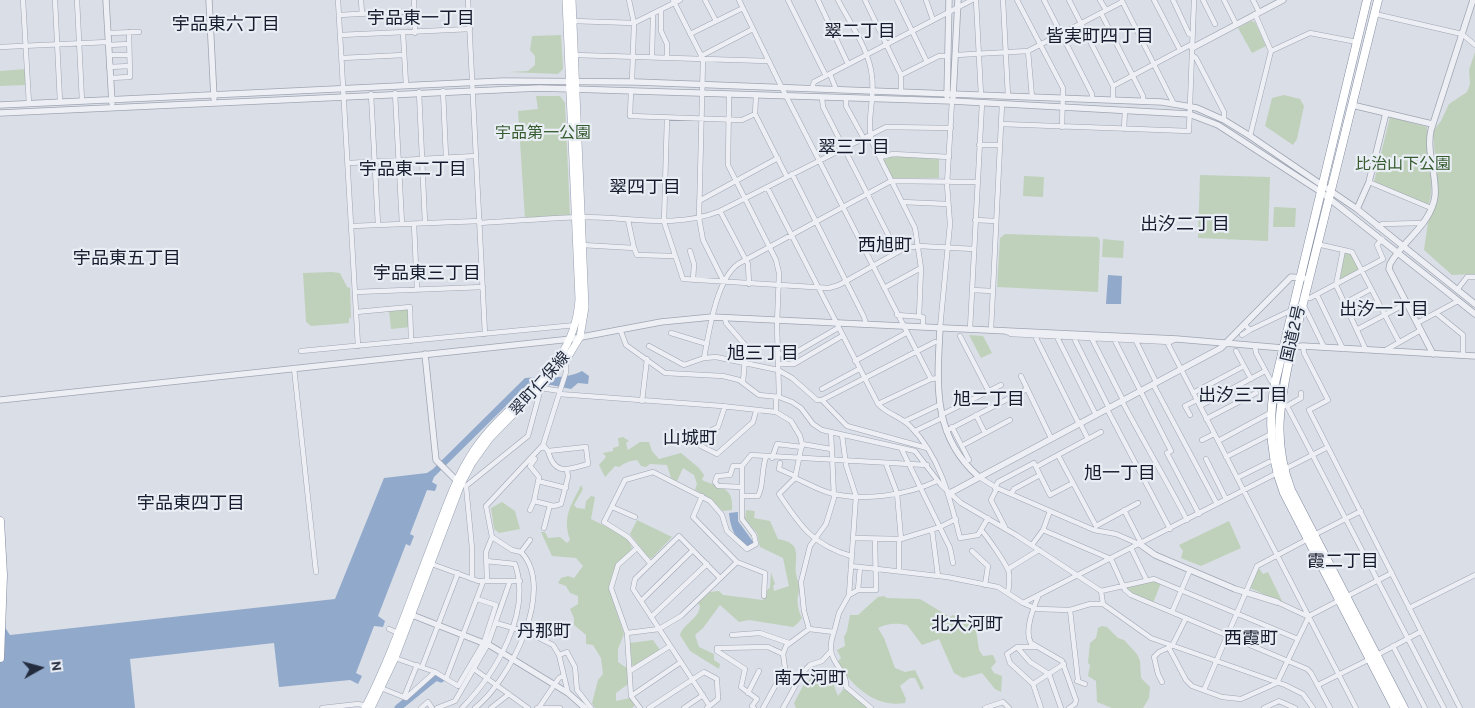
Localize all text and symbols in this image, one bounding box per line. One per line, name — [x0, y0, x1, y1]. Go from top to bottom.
district label: 宇品東一丁目 — [367, 9, 475, 31]
district label: 宇品東六丁目 — [172, 15, 280, 37]
district label: 翠二丁目 — [824, 22, 896, 44]
district label: 皆実町四丁目 — [1046, 27, 1154, 49]
park label: 宇品第一公園 — [495, 125, 591, 145]
district label: 翠三丁目 — [818, 138, 890, 160]
park label: 比治山下公園 — [1355, 156, 1451, 176]
district label: 宇品東二丁目 — [359, 160, 467, 182]
district label: 翠四丁目 — [609, 178, 681, 200]
district label: 出汐二丁目 — [1140, 215, 1230, 237]
district label: 西旭町 — [858, 236, 912, 258]
district label: 宇品東五丁目 — [73, 249, 181, 271]
district label: 宇品東三丁目 — [373, 264, 481, 286]
district label: 出汐一丁目 — [1339, 300, 1429, 322]
street label: 国道2号 — [1279, 304, 1311, 364]
district label: 旭三丁目 — [727, 344, 799, 366]
street label: 翠町仁保線 — [507, 349, 575, 421]
district label: 出汐三丁目 — [1198, 386, 1288, 408]
district label: 旭二丁目 — [953, 390, 1025, 412]
district label: 山城町 — [663, 429, 717, 451]
district label: 旭一丁目 — [1084, 464, 1156, 486]
district label: 宇品東四丁目 — [137, 494, 245, 516]
district label: 霞二丁目 — [1307, 552, 1379, 574]
district label: 北大河町 — [931, 615, 1003, 637]
district label: 丹那町 — [517, 622, 571, 644]
district label: 西霞町 — [1224, 629, 1278, 651]
north arrow — [15, 643, 65, 693]
text: N — [46, 660, 64, 672]
district label: 南大河町 — [774, 669, 846, 691]

